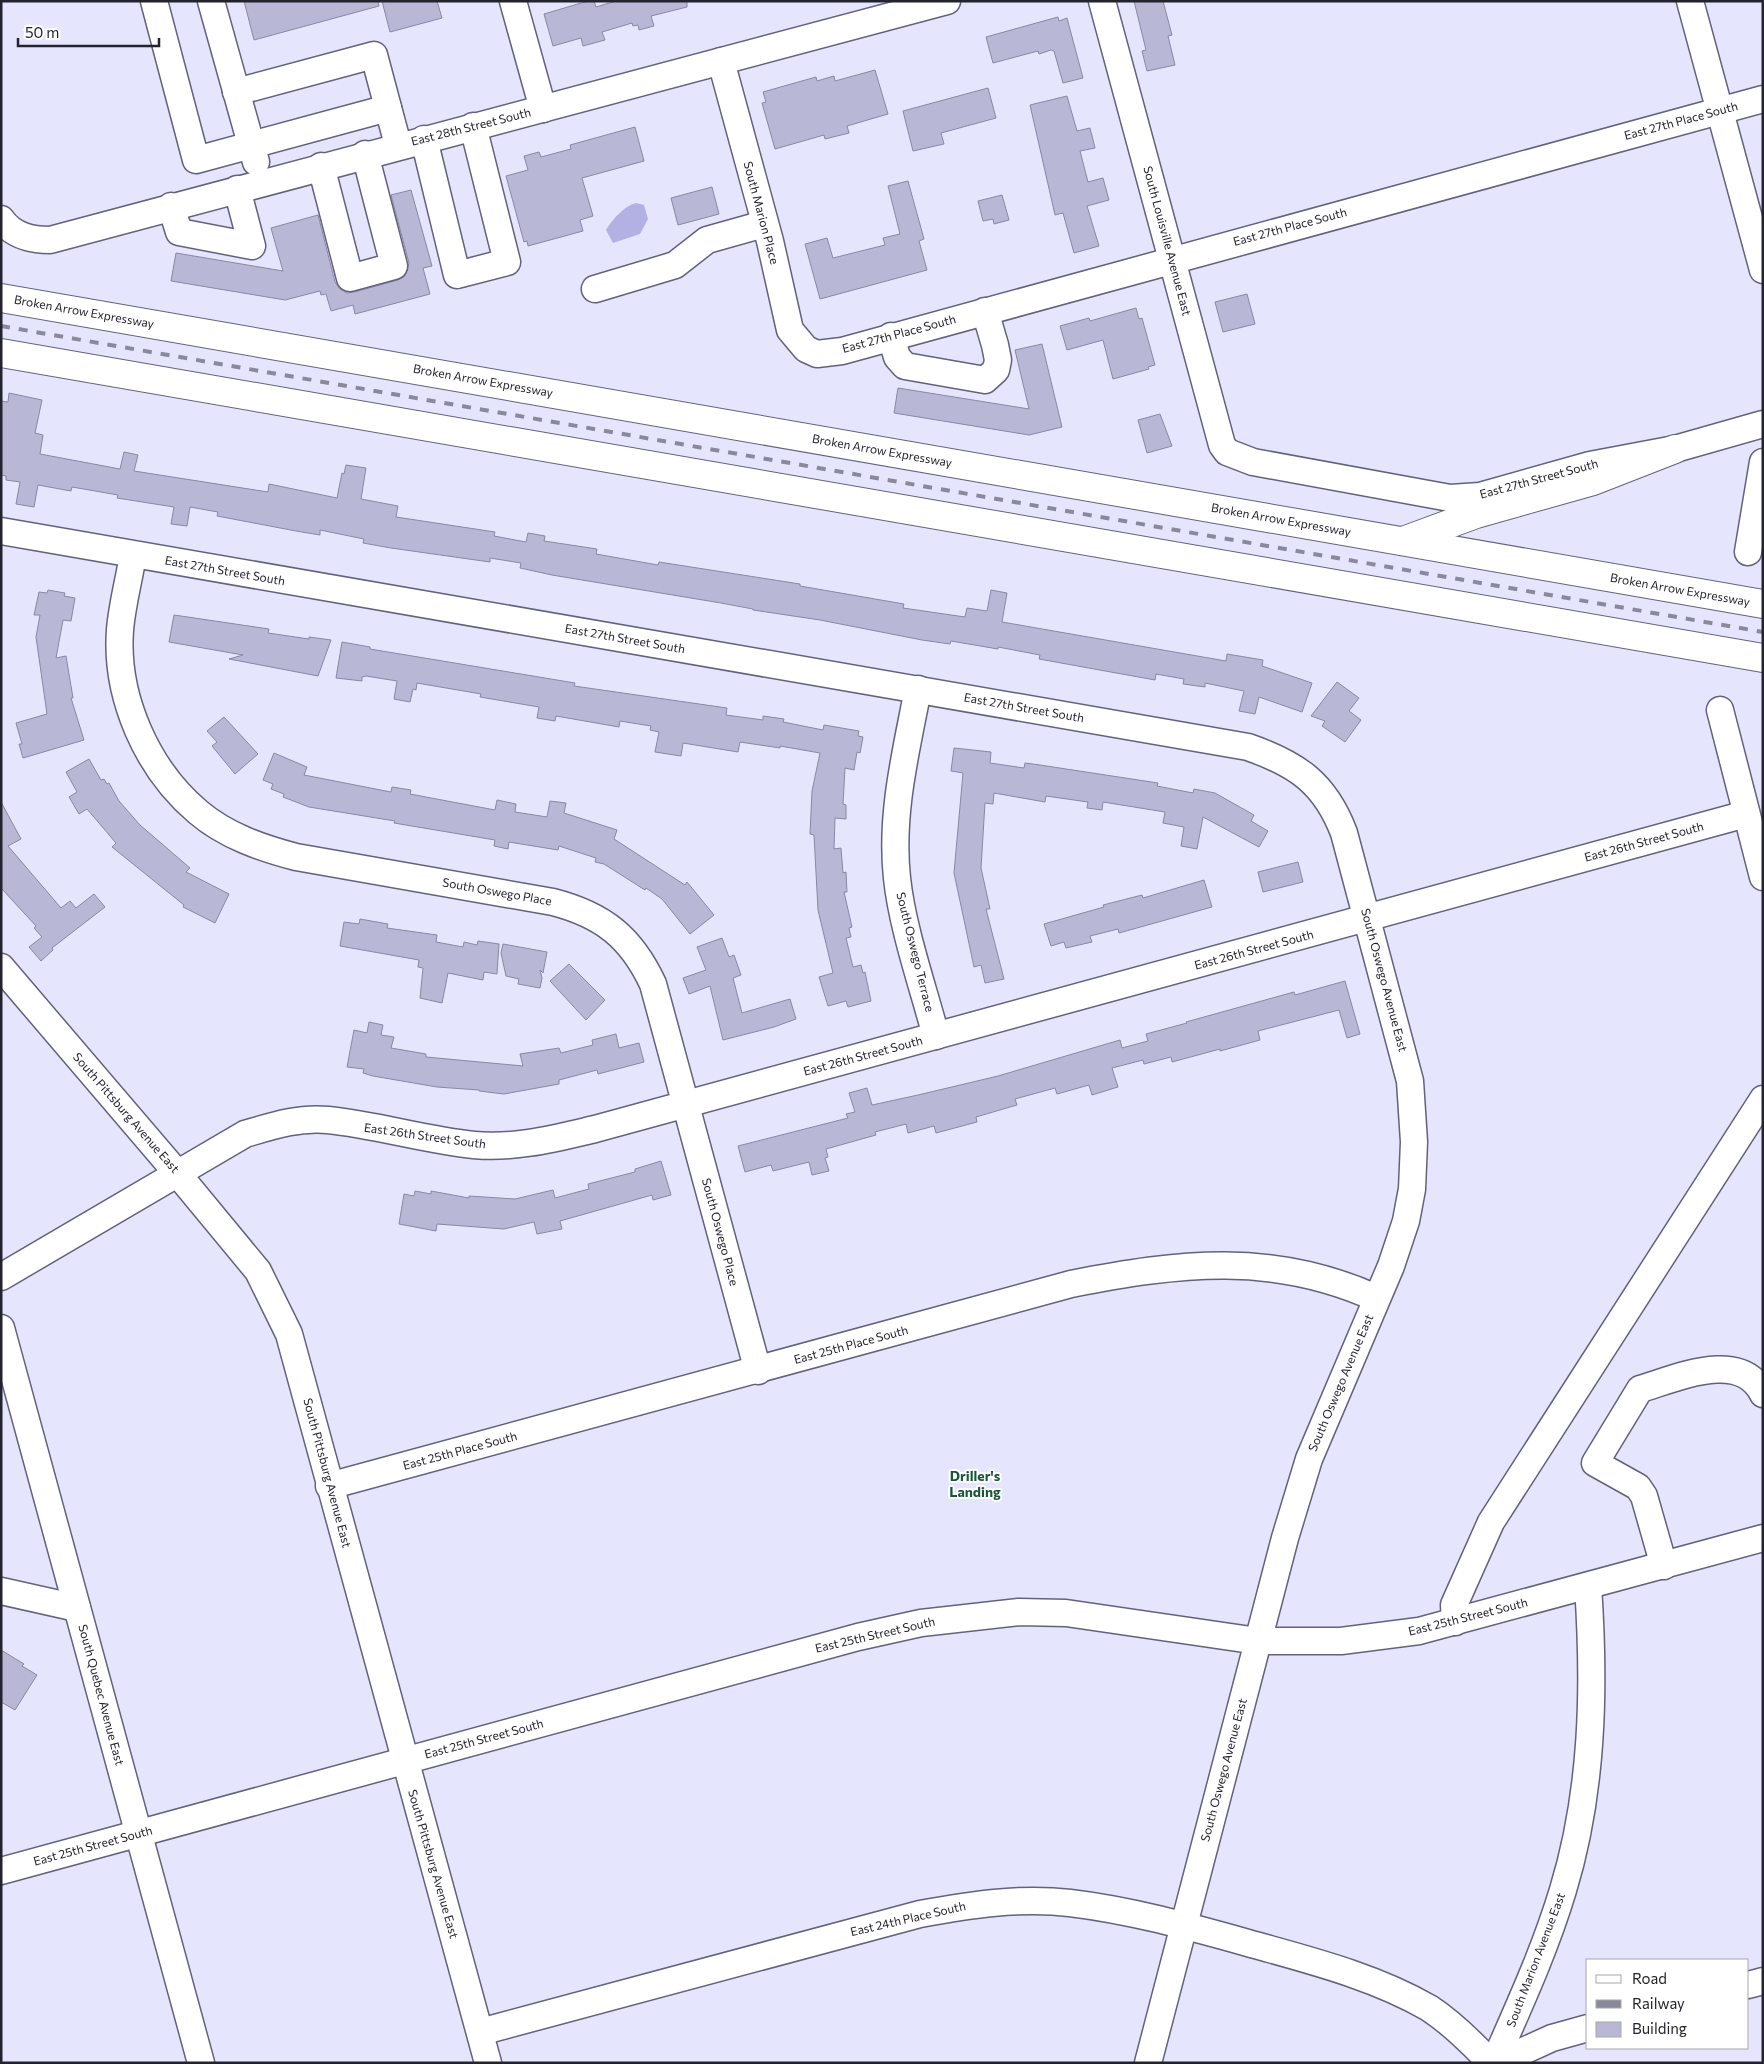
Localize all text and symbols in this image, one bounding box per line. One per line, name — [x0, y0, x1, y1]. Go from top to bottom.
scale bar — [18, 15, 159, 47]
text: 50 m — [25, 23, 59, 41]
street label: East 27th Place South — [1622, 98, 1739, 142]
street label: East 28th Street South — [409, 104, 532, 148]
street label: South Marion Place — [741, 160, 782, 266]
street label: South Louisville Avenue East — [1141, 164, 1195, 317]
street label: East 27th Place South — [1231, 204, 1348, 248]
street label: Broken Arrow Expressway — [13, 292, 155, 330]
street label: East 27th Place South — [840, 311, 957, 355]
street label: Broken Arrow Expressway — [412, 361, 554, 399]
street label: Broken Arrow Expressway — [811, 431, 953, 469]
street label: East 27th Street South — [1478, 455, 1599, 501]
street label: Broken Arrow Expressway — [1210, 500, 1352, 538]
street label: East 27th Street South — [164, 553, 286, 588]
street label: Broken Arrow Expressway — [1609, 570, 1751, 608]
street label: East 27th Street South — [564, 621, 686, 656]
street label: East 27th Street South — [963, 690, 1085, 725]
street label: East 26th Street South — [1583, 818, 1705, 864]
street label: South Oswego Place — [441, 874, 553, 908]
street label: South Oswego Terrace — [894, 890, 938, 1013]
street label: South Oswego Avenue East — [1359, 907, 1411, 1053]
street label: East 26th Street South — [1193, 926, 1315, 972]
street label: East 26th Street South — [802, 1032, 924, 1078]
street label: South Pittsburg Avenue East — [71, 1049, 183, 1175]
street label: East 26th Street South — [363, 1120, 487, 1150]
street label: South Oswego Place — [700, 1176, 742, 1287]
street label: South Oswego Avenue East — [1305, 1312, 1375, 1453]
street label: East 25th Place South — [792, 1322, 909, 1366]
street label: South Pittsburg Avenue East — [301, 1396, 355, 1549]
street label: East 25th Place South — [401, 1428, 518, 1472]
district label: Driller's Landing — [949, 1467, 1001, 1500]
street label: East 25th Street South — [1407, 1594, 1529, 1638]
street label: East 25th Street South — [813, 1613, 936, 1655]
street label: South Quebec Avenue East — [76, 1623, 128, 1767]
street label: South Oswego Avenue East — [1197, 1696, 1249, 1843]
street label: East 25th Street South — [423, 1715, 545, 1761]
street label: South Pittsburg Avenue East — [406, 1788, 462, 1940]
street label: East 25th Street South — [32, 1822, 154, 1868]
street label: South Marion Avenue East — [1503, 1890, 1567, 2029]
street label: East 24th Place South — [849, 1898, 967, 1938]
legend — [1586, 1959, 1749, 2049]
text: Road — [1632, 1969, 1667, 1987]
text: Railway — [1632, 1994, 1685, 2012]
text: Building — [1632, 2019, 1687, 2037]

